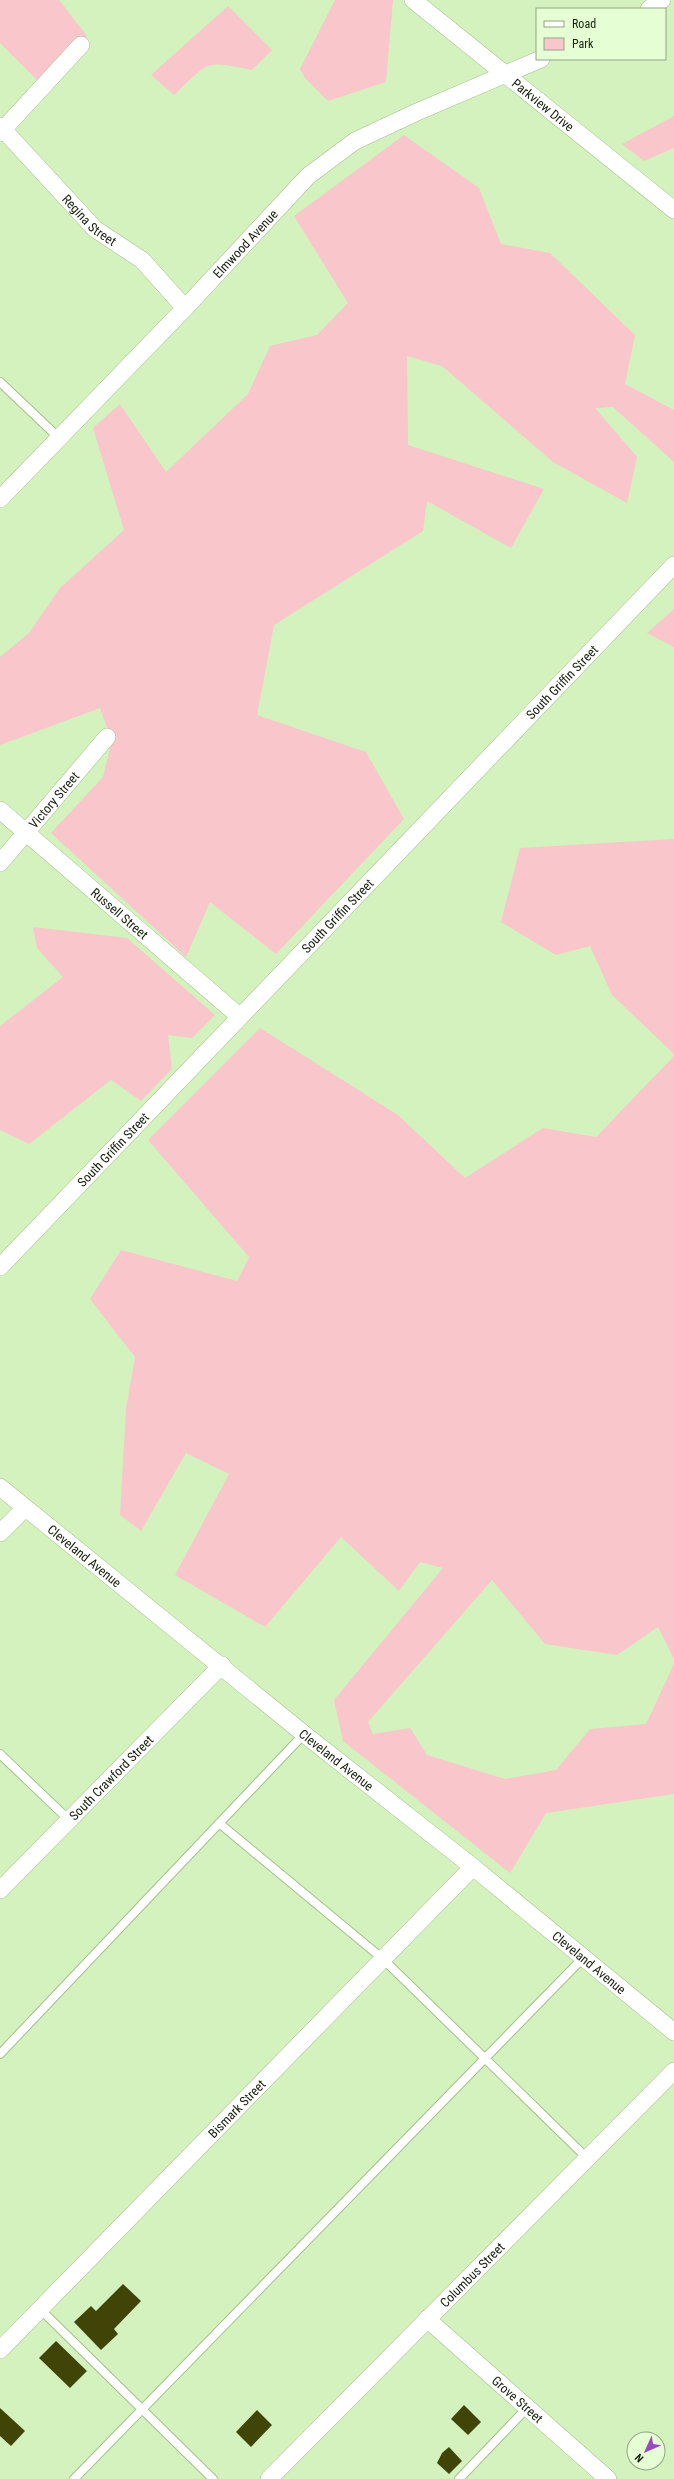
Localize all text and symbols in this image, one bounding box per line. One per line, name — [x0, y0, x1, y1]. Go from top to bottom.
legend — [536, 8, 666, 60]
text: Road — [572, 17, 596, 31]
text: Park — [572, 37, 594, 51]
street label: Parkview Drive — [509, 76, 577, 135]
street label: Regina Street — [59, 192, 119, 249]
street label: Elmwood Avenue — [210, 207, 281, 281]
street label: South Griffin Street — [523, 642, 601, 722]
street label: Victory Street — [26, 769, 82, 831]
street label: South Griffin Street — [299, 876, 377, 956]
street label: Russell Street — [88, 885, 151, 942]
street label: South Griffin Street — [74, 1110, 152, 1190]
street label: Cleveland Avenue — [44, 1522, 124, 1590]
street label: Cleveland Avenue — [296, 1726, 376, 1794]
street label: South Crawford Street — [66, 1732, 156, 1823]
street label: Cleveland Avenue — [549, 1928, 628, 1997]
street label: Bismark Street — [205, 2077, 269, 2141]
street label: Columbus Street — [437, 2239, 508, 2310]
street label: Grove Street — [489, 2373, 546, 2426]
north arrow — [626, 2431, 666, 2471]
text: N — [632, 2451, 646, 2465]

